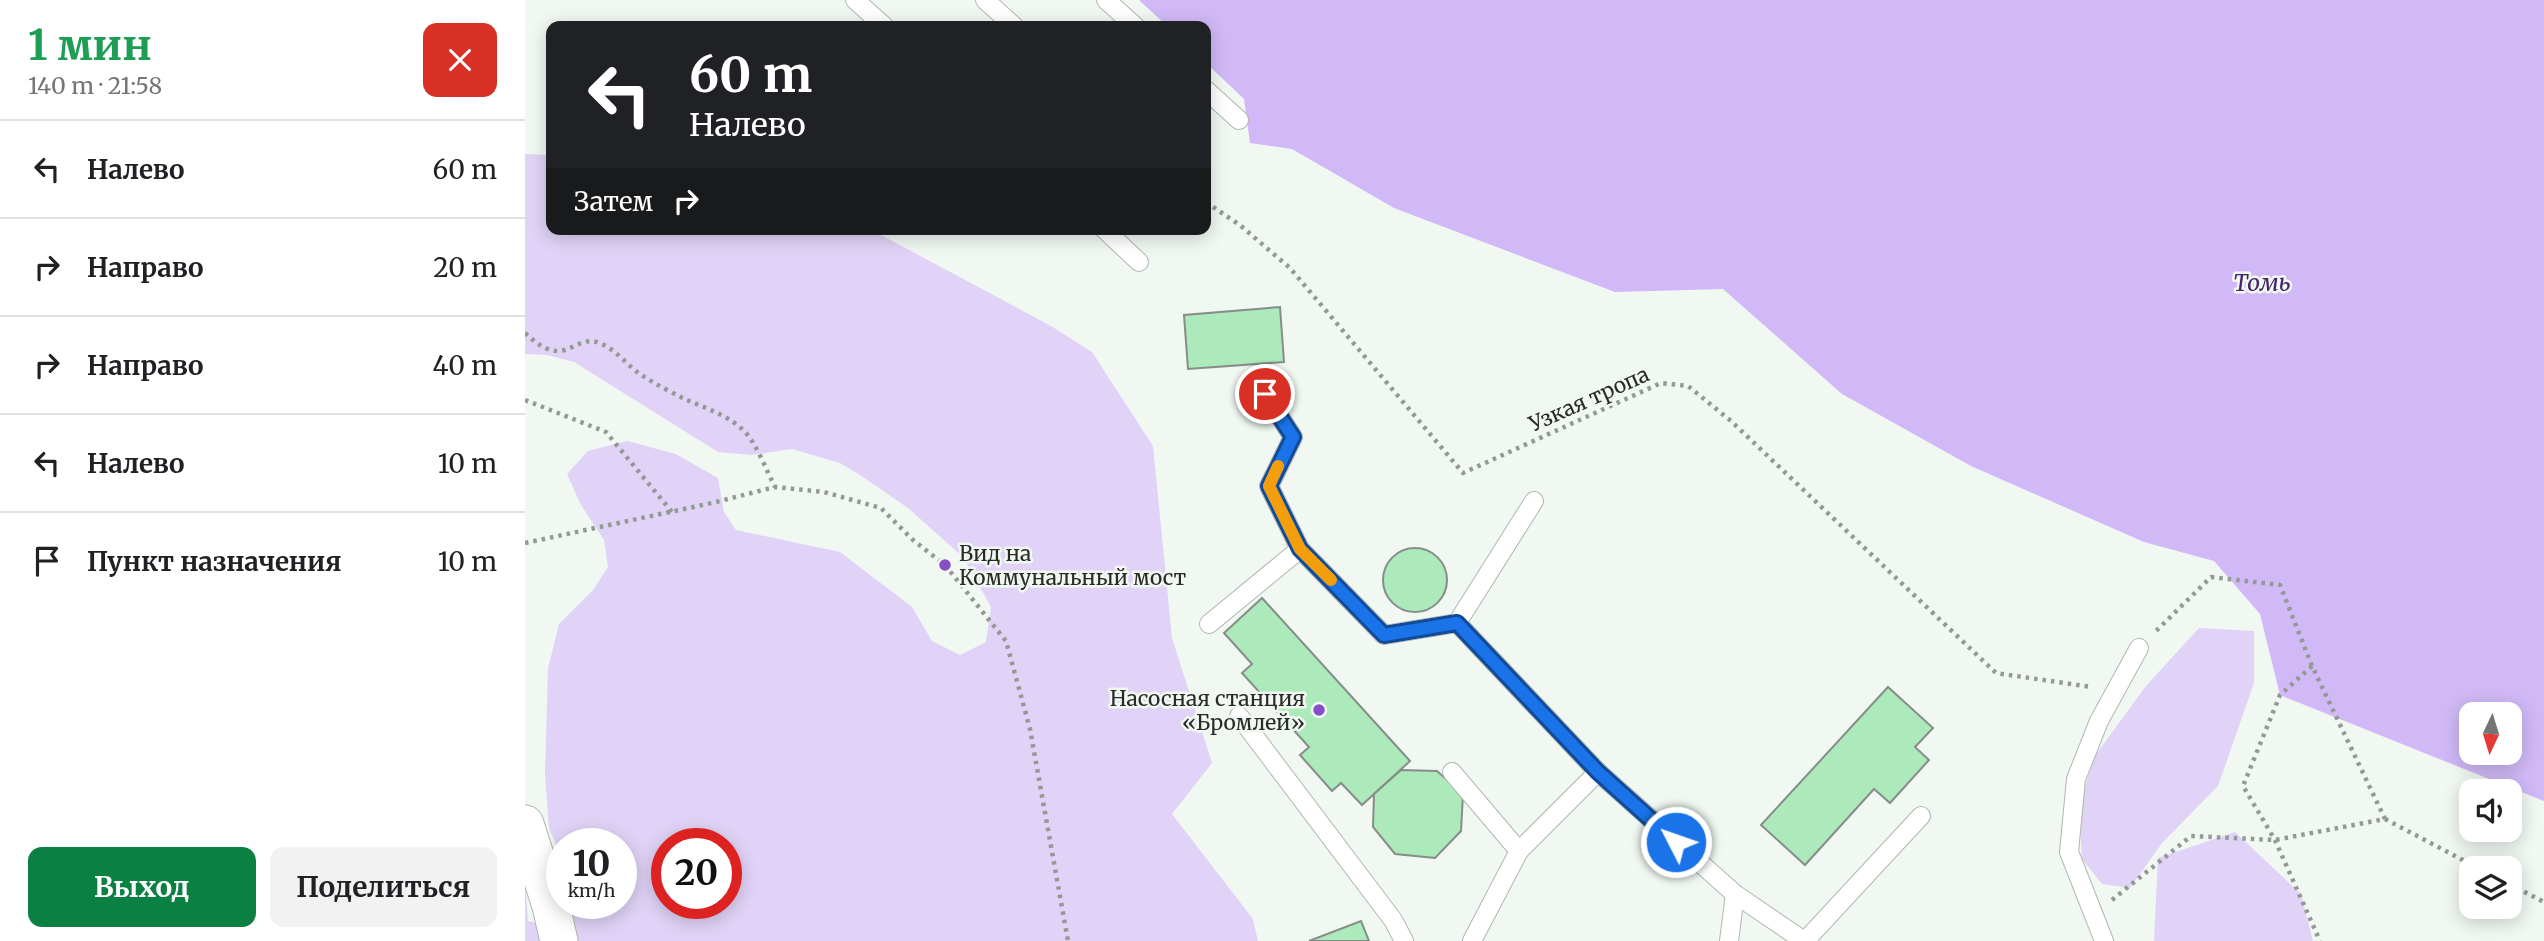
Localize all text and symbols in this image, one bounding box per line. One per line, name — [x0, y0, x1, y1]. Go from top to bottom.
text: 1 мин — [28, 19, 152, 71]
button: close — [423, 23, 497, 97]
text: 60 m — [689, 44, 812, 105]
icon: left — [574, 49, 665, 140]
text: 140 m · 21:58 — [28, 71, 162, 100]
text: Налево — [689, 105, 806, 145]
icon: left — [28, 150, 66, 188]
text: Налево — [87, 153, 185, 186]
text: 60 m — [433, 153, 497, 186]
icon: right — [667, 182, 705, 220]
text: Затем — [574, 185, 653, 218]
icon: right — [28, 248, 66, 286]
text: Направо — [87, 251, 204, 284]
text: 20 m — [433, 251, 497, 284]
water label: Томь — [2233, 268, 2291, 297]
icon: right — [28, 346, 66, 384]
text: Направо — [87, 349, 204, 382]
text: 40 m — [433, 349, 497, 382]
street label: Узкая тропа — [1524, 360, 1653, 438]
pin — [1235, 364, 1295, 424]
icon: arrive — [1246, 375, 1284, 413]
icon: left — [28, 444, 66, 482]
text: Налево — [87, 447, 185, 480]
text: 10 m — [438, 447, 497, 480]
place label: Вид на Коммунальный мост — [959, 540, 1186, 591]
icon: arrive — [28, 542, 66, 580]
text: Пункт назначения — [87, 545, 341, 578]
text: 10 m — [438, 545, 497, 578]
marker: Вид на Коммунальный мост — [937, 557, 953, 573]
place label: Насосная станция «Бромлей» — [1110, 685, 1305, 736]
marker: Насосная станция «Бромлей» — [1311, 702, 1327, 718]
north arrow — [2459, 702, 2522, 765]
map controls — [2459, 702, 2522, 919]
button: sound — [2459, 779, 2522, 842]
position arrow — [1639, 805, 1713, 879]
speed limit sign: 20 — [651, 828, 742, 919]
text: 10 — [573, 842, 610, 886]
button: Выход — [28, 847, 256, 927]
button: Поделиться — [270, 847, 497, 927]
button: layers — [2459, 856, 2522, 919]
text: km/h — [568, 879, 615, 902]

